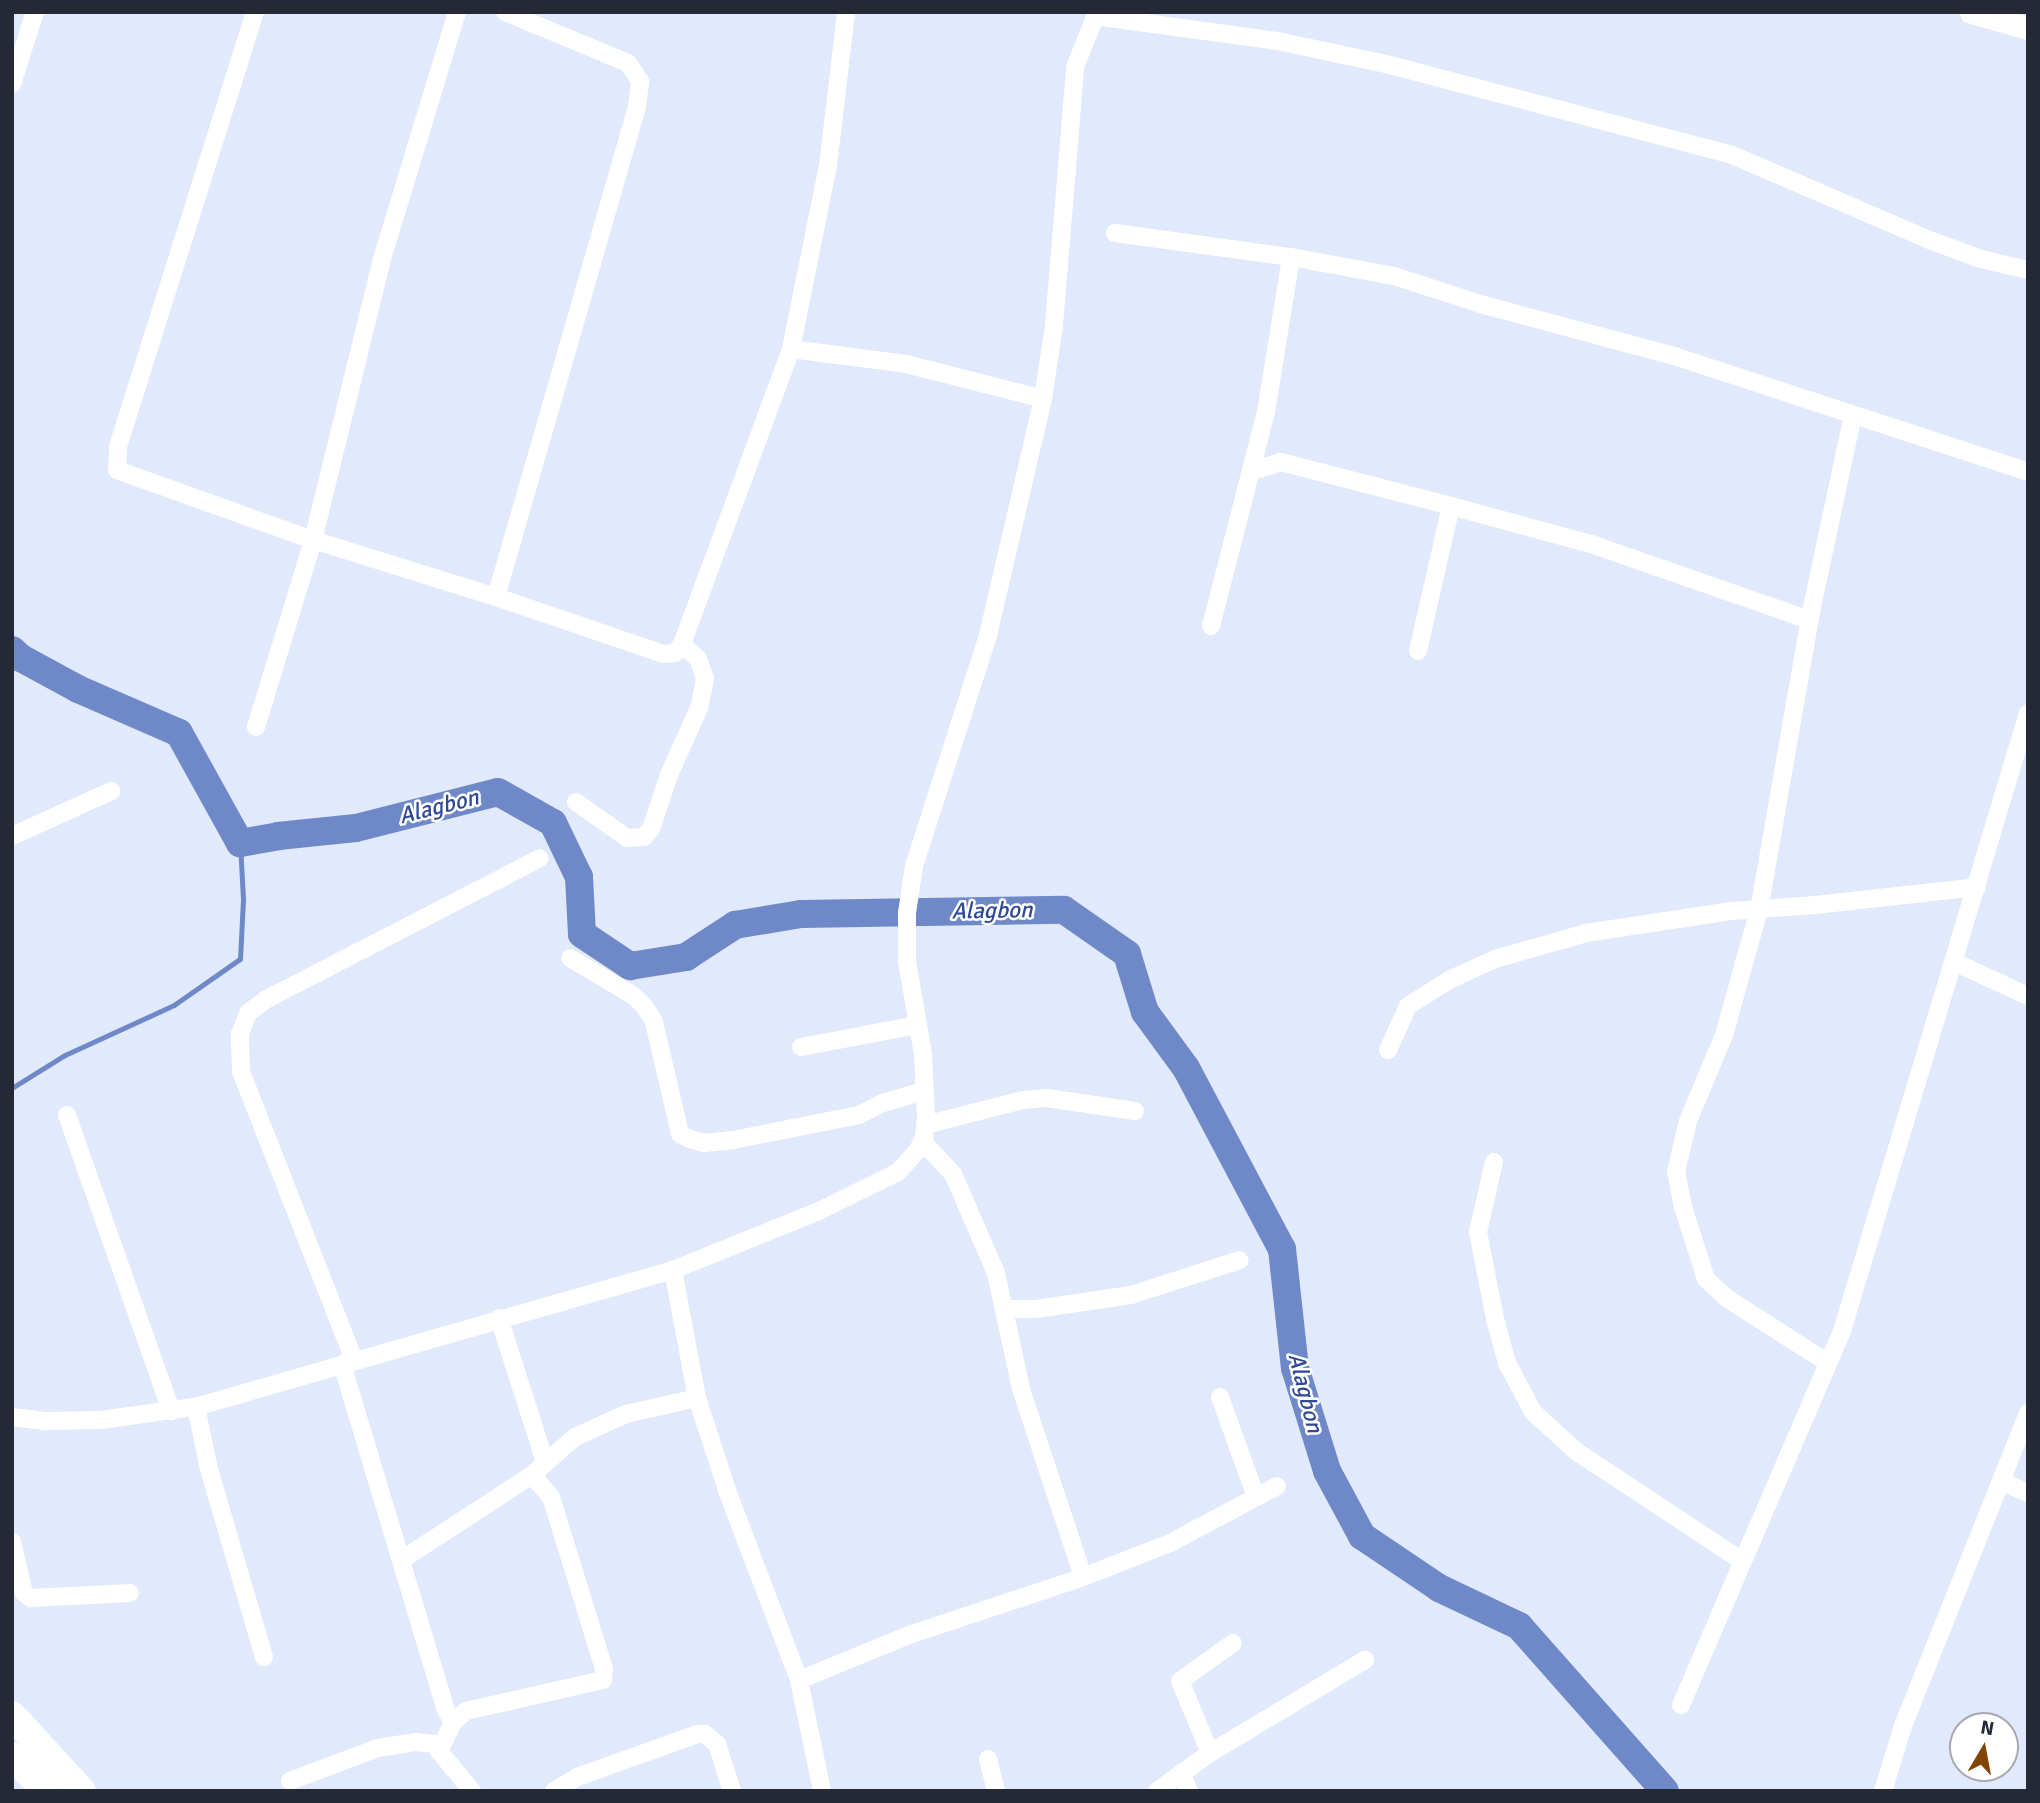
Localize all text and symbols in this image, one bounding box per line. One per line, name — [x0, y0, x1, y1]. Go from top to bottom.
water label: Alagbon — [396, 784, 482, 830]
water label: Alagbon — [951, 896, 1033, 926]
water label: Alagbon — [1282, 1350, 1328, 1436]
north arrow — [1949, 1712, 2019, 1782]
text: N — [1979, 1715, 1996, 1741]

